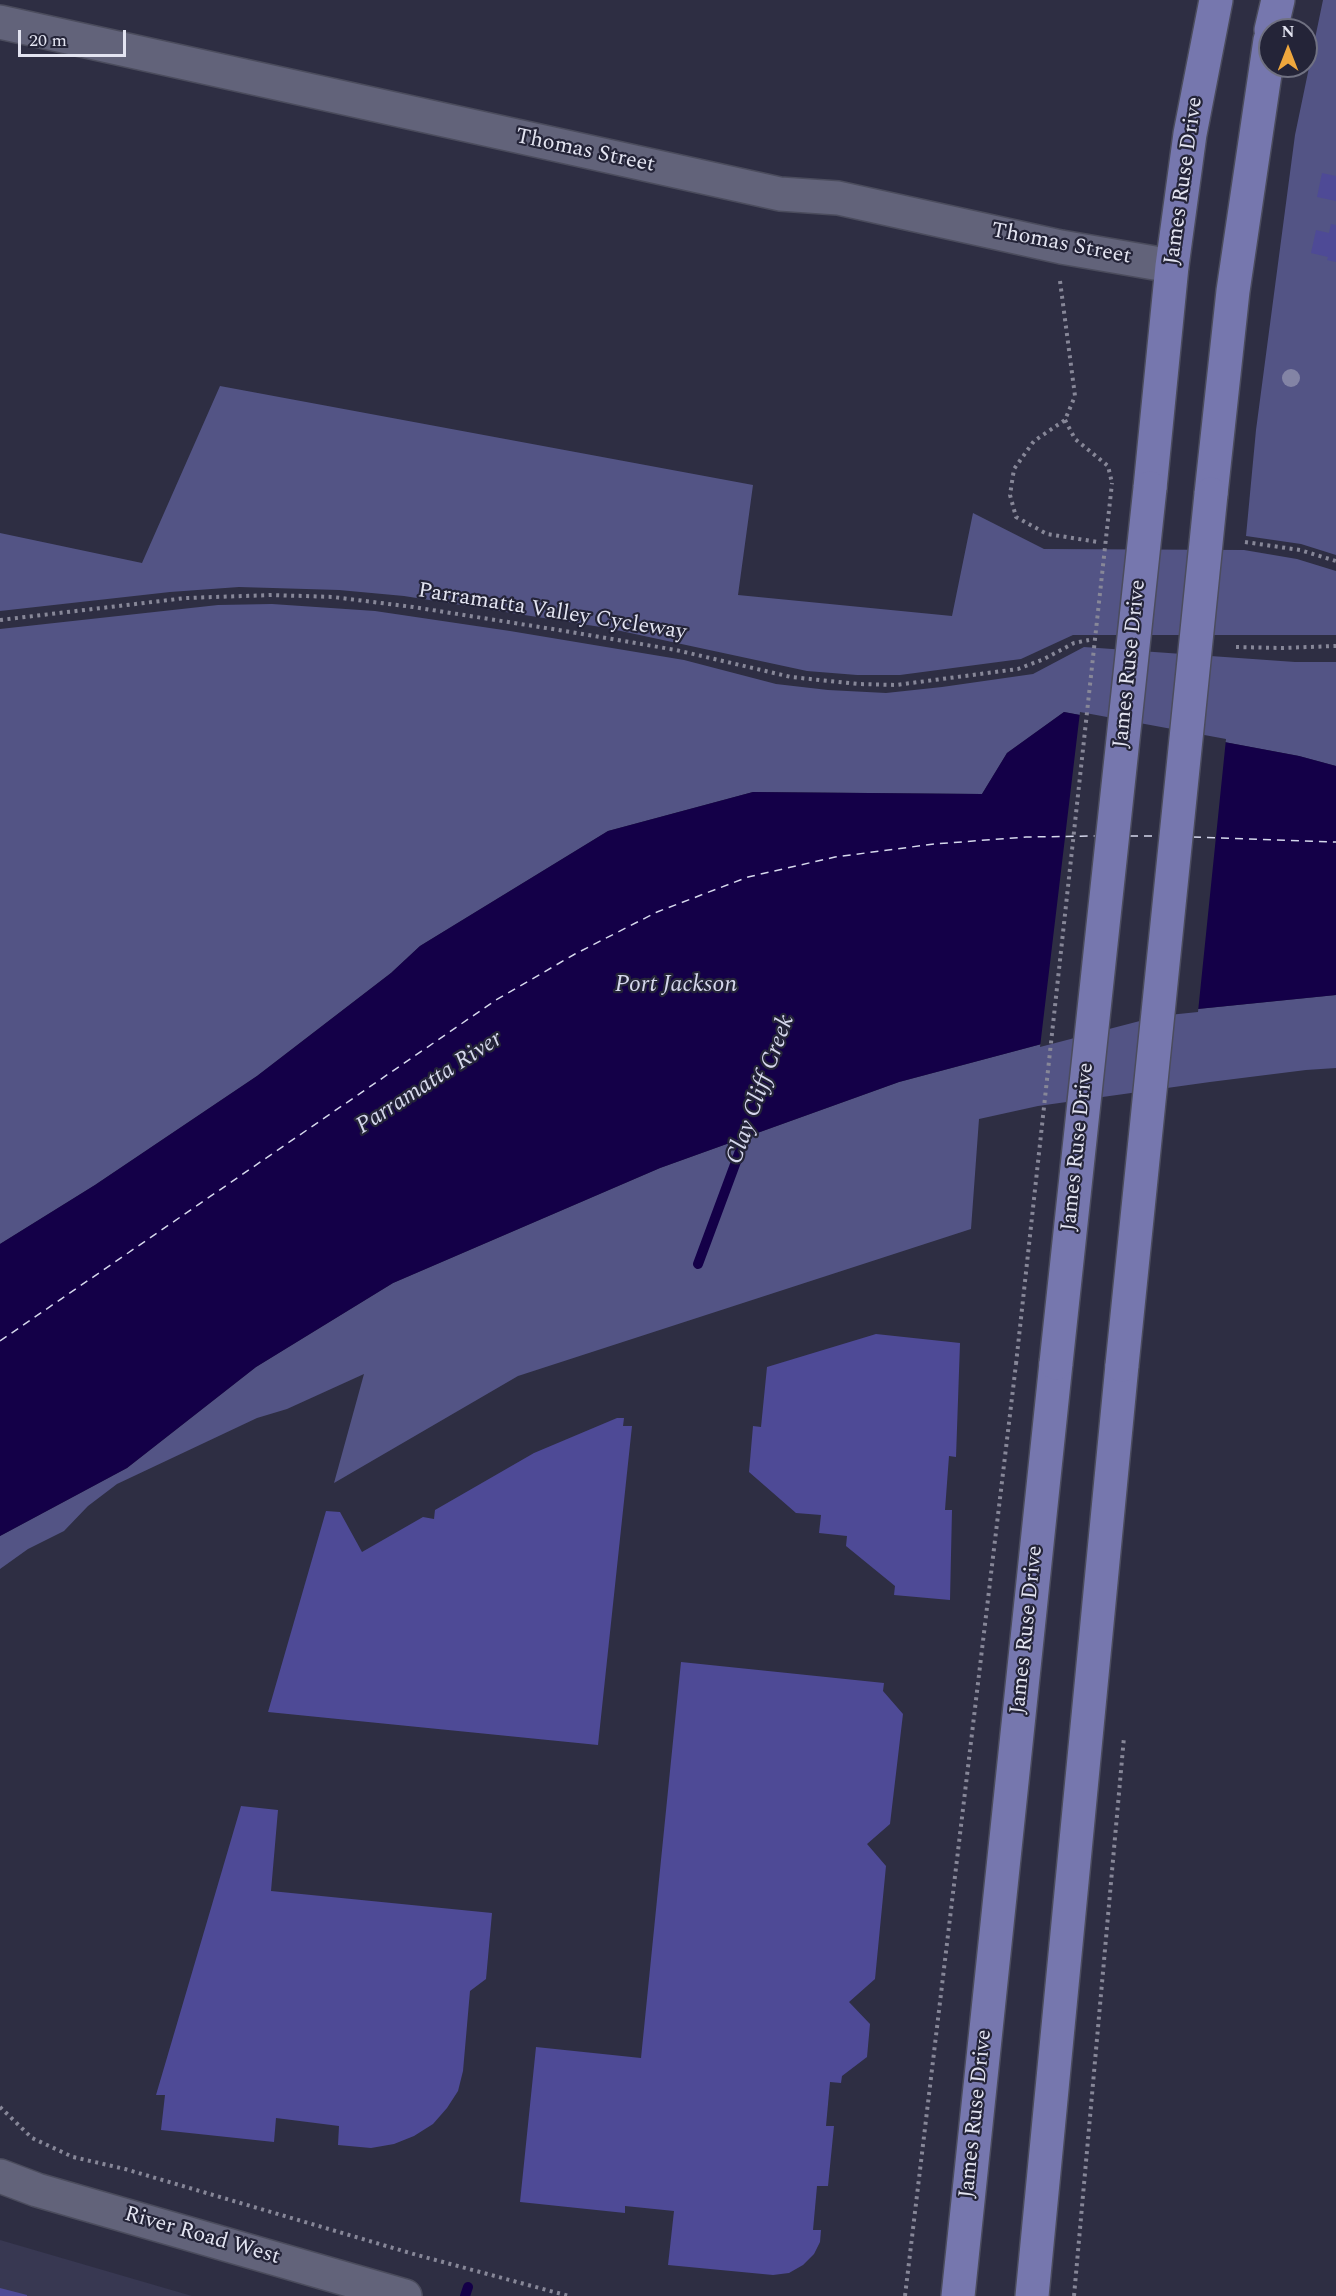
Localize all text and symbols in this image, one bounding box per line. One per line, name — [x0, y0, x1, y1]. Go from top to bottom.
scale bar — [21, 18, 129, 56]
north arrow — [1258, 18, 1318, 78]
text: N — [1281, 20, 1295, 44]
text: 20 m — [29, 27, 67, 54]
street label: James Ruse Drive — [1160, 95, 1210, 267]
street label: Thomas Street — [513, 124, 657, 180]
street label: Thomas Street — [989, 219, 1133, 271]
street label: James Ruse Drive — [1109, 578, 1153, 750]
street label: Parramatta Valley Cycleway — [416, 579, 688, 647]
water label: Port Jackson — [615, 972, 737, 1000]
water label: Clay Cliff Creek — [722, 1011, 802, 1169]
water label: Parramatta River — [351, 1026, 509, 1142]
street label: James Ruse Drive — [1057, 1061, 1101, 1233]
street label: James Ruse Drive — [1006, 1544, 1050, 1716]
street label: James Ruse Drive — [955, 2028, 999, 2200]
street label: River Road West — [121, 2202, 283, 2272]

